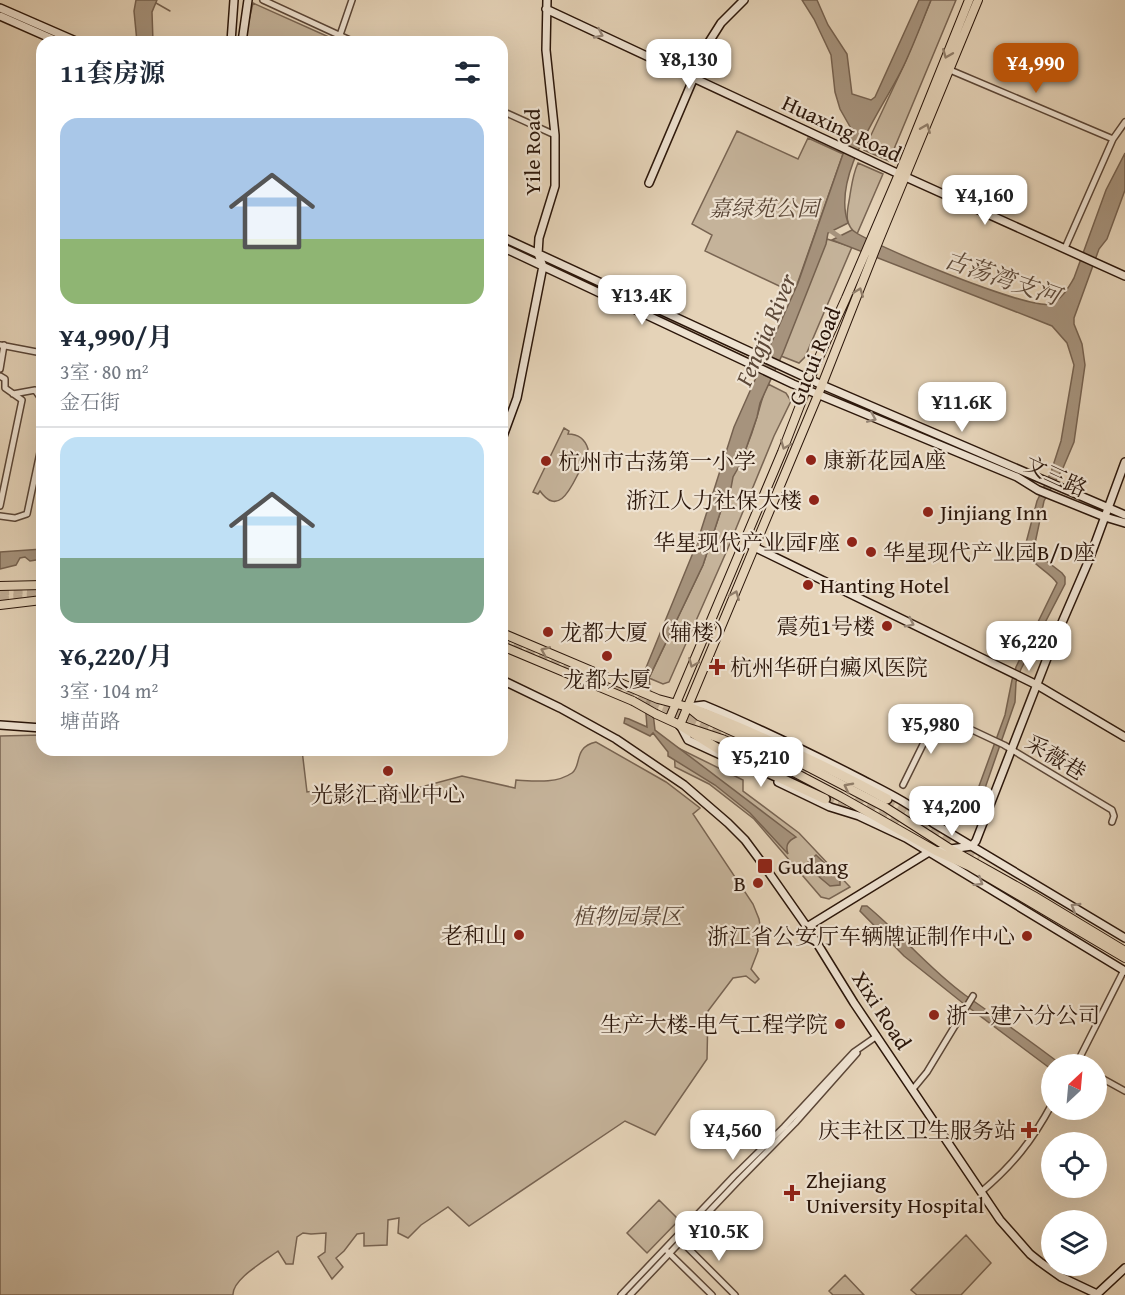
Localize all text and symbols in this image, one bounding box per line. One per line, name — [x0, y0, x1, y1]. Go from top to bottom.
one-way arrow — [592, 26, 603, 38]
pin: ¥8,130 — [640, 39, 738, 90]
pin: ¥4,990 — [987, 43, 1085, 94]
text: ¥8,130 — [660, 44, 718, 73]
one-way arrow — [942, 48, 954, 59]
text: ¥4,990 — [1007, 48, 1065, 77]
text: 11套房源 — [60, 53, 165, 92]
icon: filters — [451, 56, 484, 89]
street label: Huaxing Road — [777, 86, 907, 170]
street label: Yile Road — [516, 108, 548, 195]
one-way arrow — [919, 123, 931, 134]
icon: home — [218, 157, 326, 265]
pin: ¥4,160 — [936, 175, 1034, 226]
text: ¥4,160 — [956, 180, 1014, 209]
park label: 嘉绿苑公园 — [709, 192, 822, 224]
water label: 古荡湾支河 — [940, 241, 1068, 315]
water label: Fengjia River — [726, 267, 805, 392]
pin: ¥13.4K — [593, 275, 691, 326]
text: ¥13.4K — [612, 280, 672, 309]
one-way arrow — [852, 287, 864, 298]
street label: Gucui Road — [780, 302, 848, 410]
text: ¥4,990/月 — [60, 317, 173, 356]
text: 3室 · 80 m² — [60, 357, 149, 386]
pin: ¥11.6K — [913, 382, 1011, 433]
text: 金石街 — [60, 387, 120, 416]
text: ¥11.6K — [932, 387, 992, 416]
one-way arrow — [866, 411, 877, 423]
one-way arrow — [780, 439, 792, 450]
place label: 康新花园A座 — [823, 444, 946, 476]
place label: 杭州市古荡第一小学 — [558, 445, 756, 477]
street label: 文三路 — [1019, 448, 1093, 504]
marker: 康新花园A座 — [804, 453, 818, 467]
marker: 杭州市古荡第一小学 — [539, 454, 553, 468]
icon: home — [218, 476, 326, 584]
place label: 浙江人力社保大楼 — [626, 484, 802, 516]
marker: 浙江人力社保大楼 — [807, 493, 821, 507]
place label: Jinjiang Inn — [937, 496, 1048, 528]
marker: Jinjiang Inn — [921, 505, 935, 519]
place label: 华星现代产业园F座 — [653, 526, 840, 558]
marker: 华星现代产业园F座 — [845, 535, 859, 549]
place label: 华星现代产业园B/D座 — [883, 536, 1095, 568]
marker: 华星现代产业园B/D座 — [864, 545, 878, 559]
place label: Hanting Hotel — [820, 569, 950, 601]
marker: Hanting Hotel — [801, 578, 815, 592]
one-way arrow — [728, 590, 740, 601]
place label: 震苑1号楼 — [776, 610, 875, 642]
one-way arrow — [903, 615, 914, 627]
place label: 龙都大厦（辅楼） — [560, 616, 736, 648]
marker: 震苑1号楼 — [880, 619, 894, 633]
pin: ¥6,220 — [980, 621, 1078, 672]
marker: 龙都大厦（辅楼） — [541, 625, 555, 639]
text: ¥6,220 — [1000, 626, 1058, 655]
text: ¥6,220/月 — [60, 636, 173, 675]
one-way arrow — [541, 647, 552, 659]
marker: 龙都大厦 — [600, 649, 614, 663]
place label: 杭州华研白癜风医院 — [730, 651, 928, 683]
one-way arrow — [688, 657, 700, 668]
marker: 杭州华研白癜风医院 — [708, 658, 726, 676]
place label: 龙都大厦 — [563, 663, 651, 695]
text: 3室 · 104 m² — [60, 676, 158, 705]
pin: ¥5,980 — [882, 704, 980, 755]
text: 塘苗路 — [60, 706, 120, 735]
text: ¥5,980 — [902, 709, 960, 738]
street label: 采薇巷 — [1019, 726, 1093, 788]
pin: ¥5,210 — [712, 737, 810, 788]
text: ¥5,210 — [732, 742, 790, 771]
marker: 光影汇商业中心 — [381, 764, 395, 778]
place label: 光影汇商业中心 — [311, 778, 465, 810]
one-way arrow — [843, 783, 854, 795]
pin: ¥4,200 — [903, 786, 1001, 837]
text: ¥4,200 — [923, 791, 981, 820]
place label: Gudang — [778, 850, 848, 882]
marker: Gudang — [756, 857, 774, 875]
place label: B — [734, 867, 746, 899]
one-way arrow — [973, 875, 983, 887]
marker: B — [751, 876, 765, 890]
park label: 植物园景区 — [572, 900, 685, 932]
one-way arrow — [1071, 903, 1081, 915]
place label: 老和山 — [441, 919, 507, 951]
place label: 浙江省公安厅车辆牌证制作中心 — [707, 920, 1015, 952]
marker: 老和山 — [512, 928, 526, 942]
marker: 浙江省公安厅车辆牌证制作中心 — [1020, 929, 1034, 943]
street label: Xixi Road — [845, 964, 920, 1056]
place label: 浙一建六分公司 — [946, 999, 1100, 1031]
place label: 生产大楼-电气工程学院 — [600, 1008, 828, 1040]
marker: 浙一建六分公司 — [927, 1008, 941, 1022]
marker: 生产大楼-电气工程学院 — [833, 1017, 847, 1031]
north arrow — [1041, 1054, 1107, 1120]
map controls — [1041, 1054, 1107, 1276]
pin: ¥4,560 — [684, 1110, 782, 1161]
place label: 庆丰社区卫生服务站 — [818, 1114, 1016, 1146]
text: ¥4,560 — [704, 1115, 762, 1144]
marker: 庆丰社区卫生服务站 — [1020, 1121, 1038, 1139]
button: locate — [1041, 1132, 1107, 1198]
place label: Zhejiang University Hospital — [806, 1164, 984, 1221]
marker: Zhejiang University Hospital — [783, 1184, 801, 1202]
button: layers — [1041, 1210, 1107, 1276]
pin: ¥10.5K — [670, 1211, 768, 1262]
text: ¥10.5K — [689, 1216, 749, 1245]

